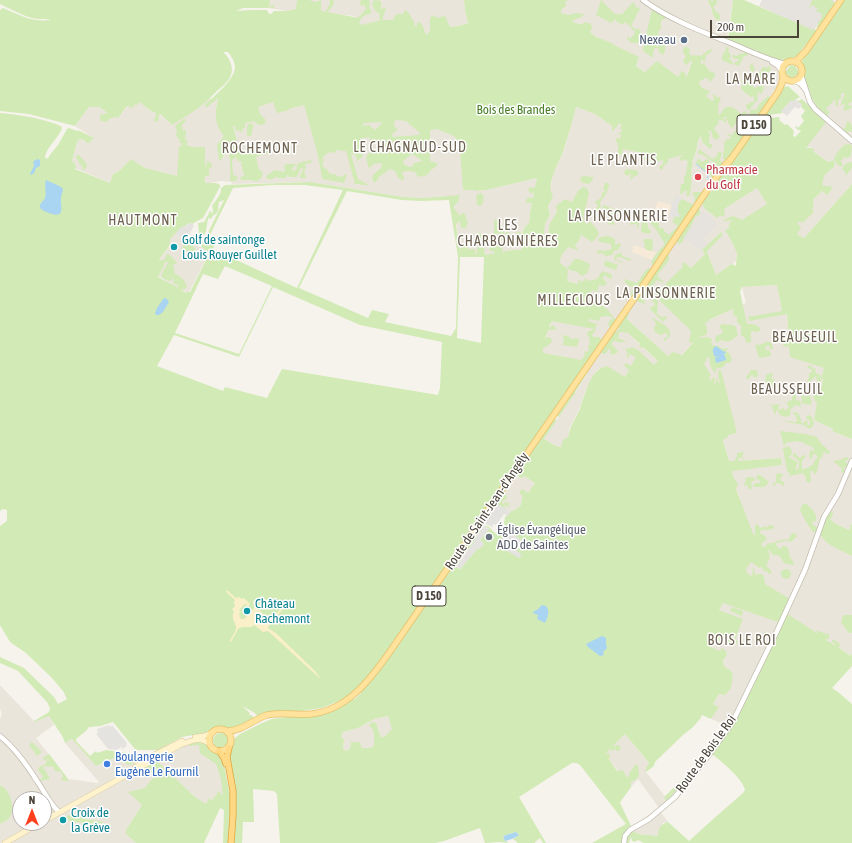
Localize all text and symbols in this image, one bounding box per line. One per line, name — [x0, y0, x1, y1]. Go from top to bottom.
scale bar — [712, 12, 801, 38]
text: 200 m — [717, 20, 744, 34]
place label: Nexeau — [639, 32, 676, 48]
marker: Nexeau — [679, 35, 689, 45]
district label: LA MARE — [726, 72, 776, 88]
park label: Bois des Brandes — [477, 102, 555, 118]
road number: D 150 — [737, 115, 771, 135]
district label: LE CHAGNAUD-SUD — [353, 140, 467, 156]
district label: ROCHEMONT — [222, 141, 298, 157]
district label: LE PLANTIS — [591, 153, 657, 169]
place label: Pharmacie du Golf — [706, 162, 758, 193]
marker: Pharmacie du Golf — [693, 172, 703, 182]
district label: LA PINSONNERIE — [568, 209, 668, 225]
district label: HAUTMONT — [108, 213, 178, 229]
district label: LES CHARBONNIÈRES — [457, 218, 559, 250]
place label: Golf de saintonge Louis Rouyer Guillet — [182, 232, 277, 263]
marker: Golf de saintonge Louis Rouyer Guillet — [169, 242, 179, 252]
district label: LA PINSONNERIE — [616, 286, 716, 302]
district label: MILLECLOUS — [537, 293, 611, 309]
district label: BEAUSEUIL — [772, 330, 838, 346]
district label: BEAUSSEUIL — [751, 382, 823, 398]
street label: Route de Saint-Jean-d'Angély — [442, 449, 532, 573]
place label: Église Évangélique ADD de Saintes — [497, 522, 586, 553]
marker: Église Évangélique ADD de Saintes — [484, 532, 494, 542]
road number: D 150 — [412, 586, 446, 606]
place label: Château Rachemont — [255, 596, 310, 627]
marker: Château Rachemont — [242, 606, 252, 616]
district label: BOIS LE ROI — [707, 633, 777, 649]
street label: Route de Bois le Roi — [673, 712, 739, 796]
place label: Boulangerie Eugène Le Fournil — [115, 749, 199, 780]
marker: Boulangerie Eugène Le Fournil — [102, 759, 112, 769]
north arrow — [12, 791, 52, 831]
text: N — [29, 794, 35, 806]
place label: Croix de la Grève — [71, 805, 110, 836]
marker: Croix de la Grève — [58, 815, 68, 825]

